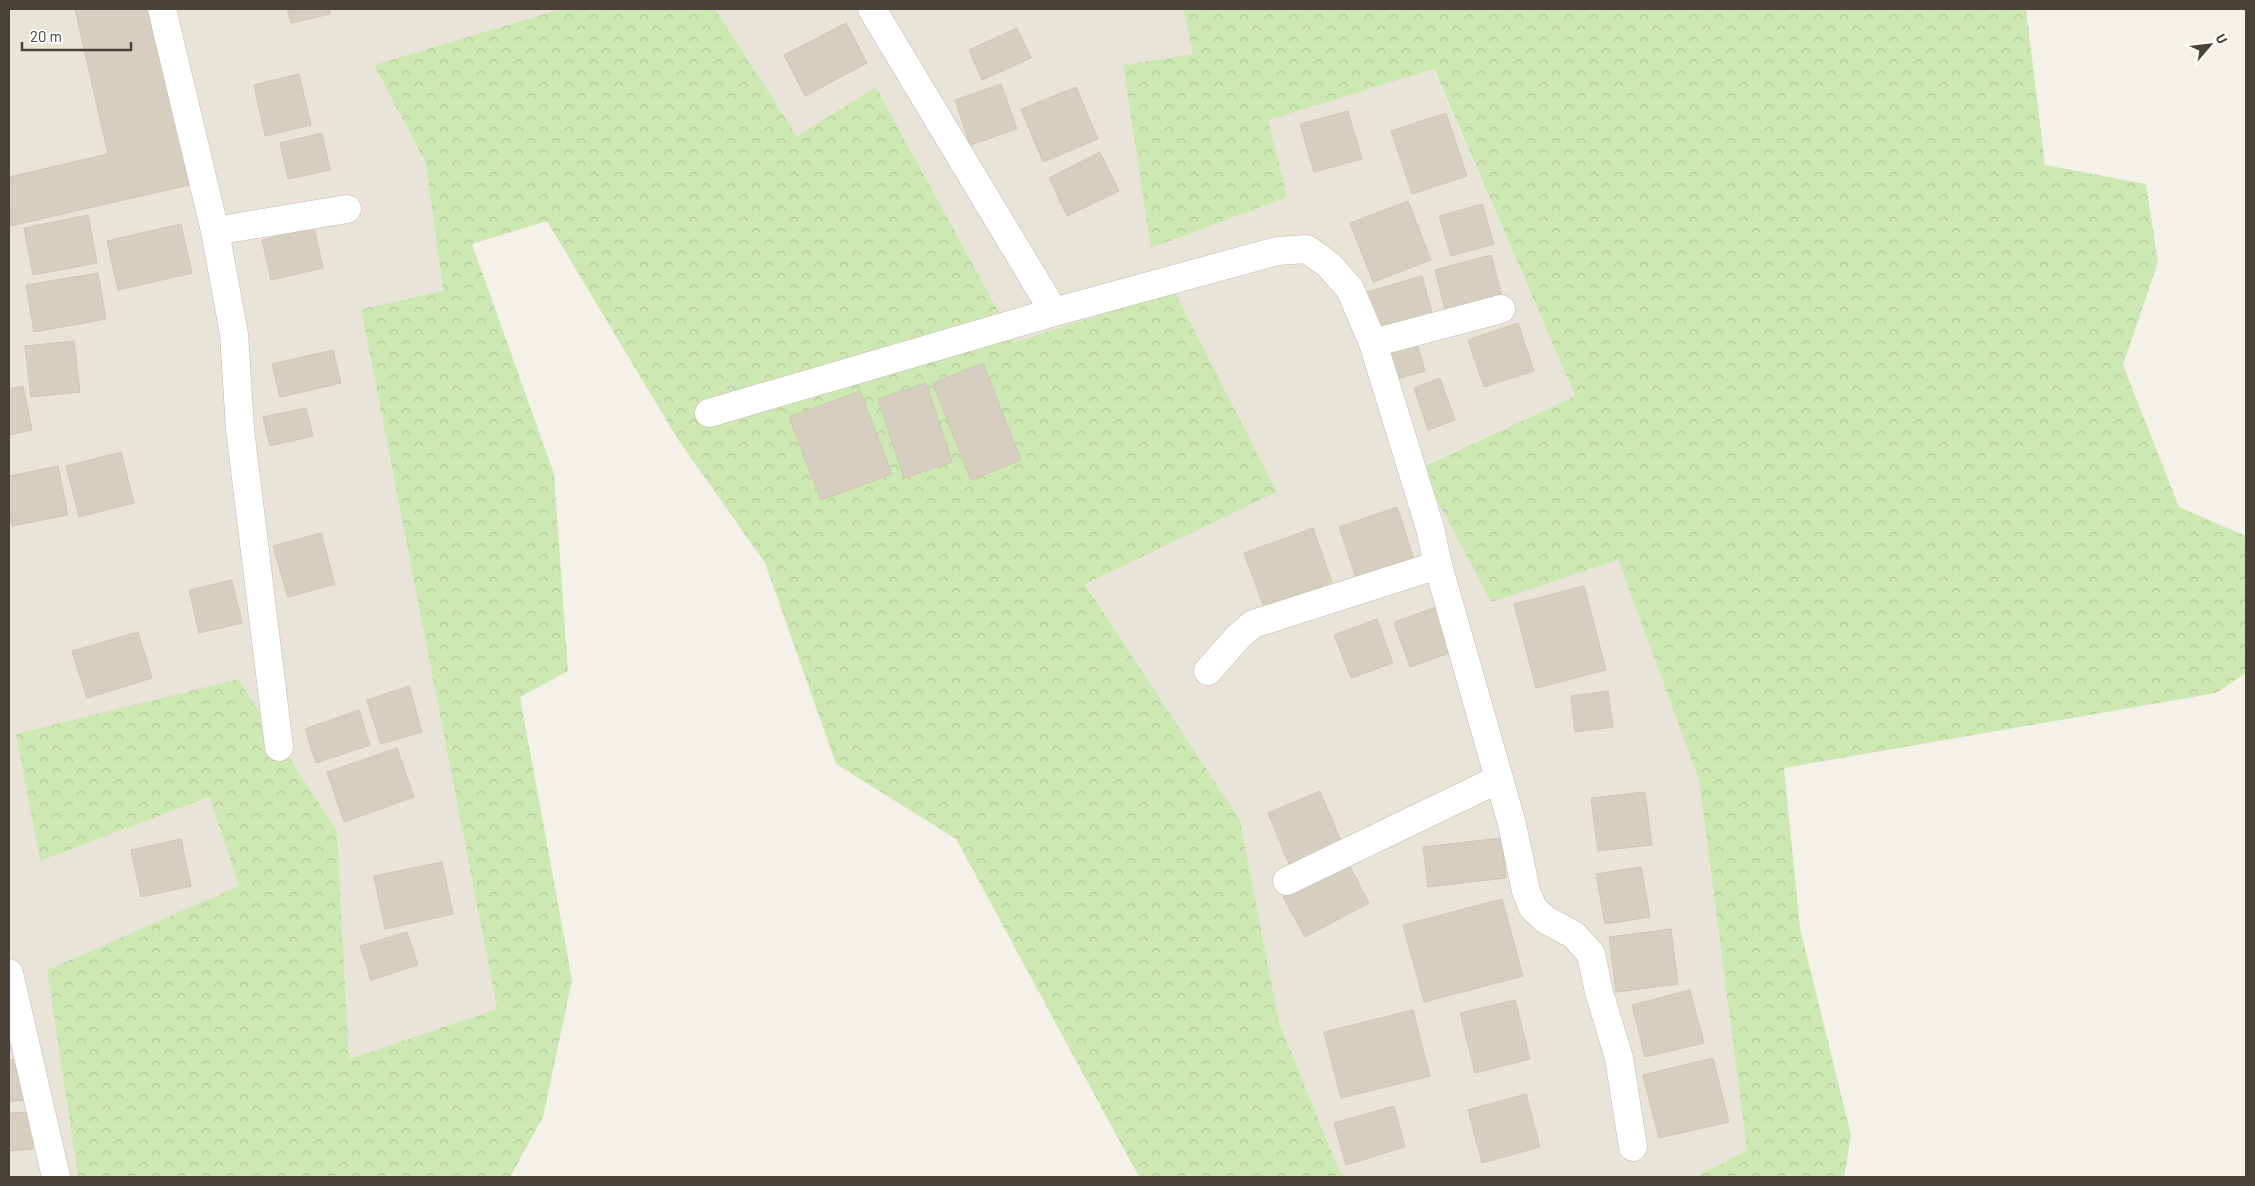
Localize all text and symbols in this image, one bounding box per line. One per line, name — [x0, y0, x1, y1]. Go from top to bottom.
scale bar — [22, 20, 131, 52]
north arrow — [2185, 20, 2235, 70]
text: 20 m — [30, 27, 62, 45]
text: U — [2212, 31, 2232, 47]

